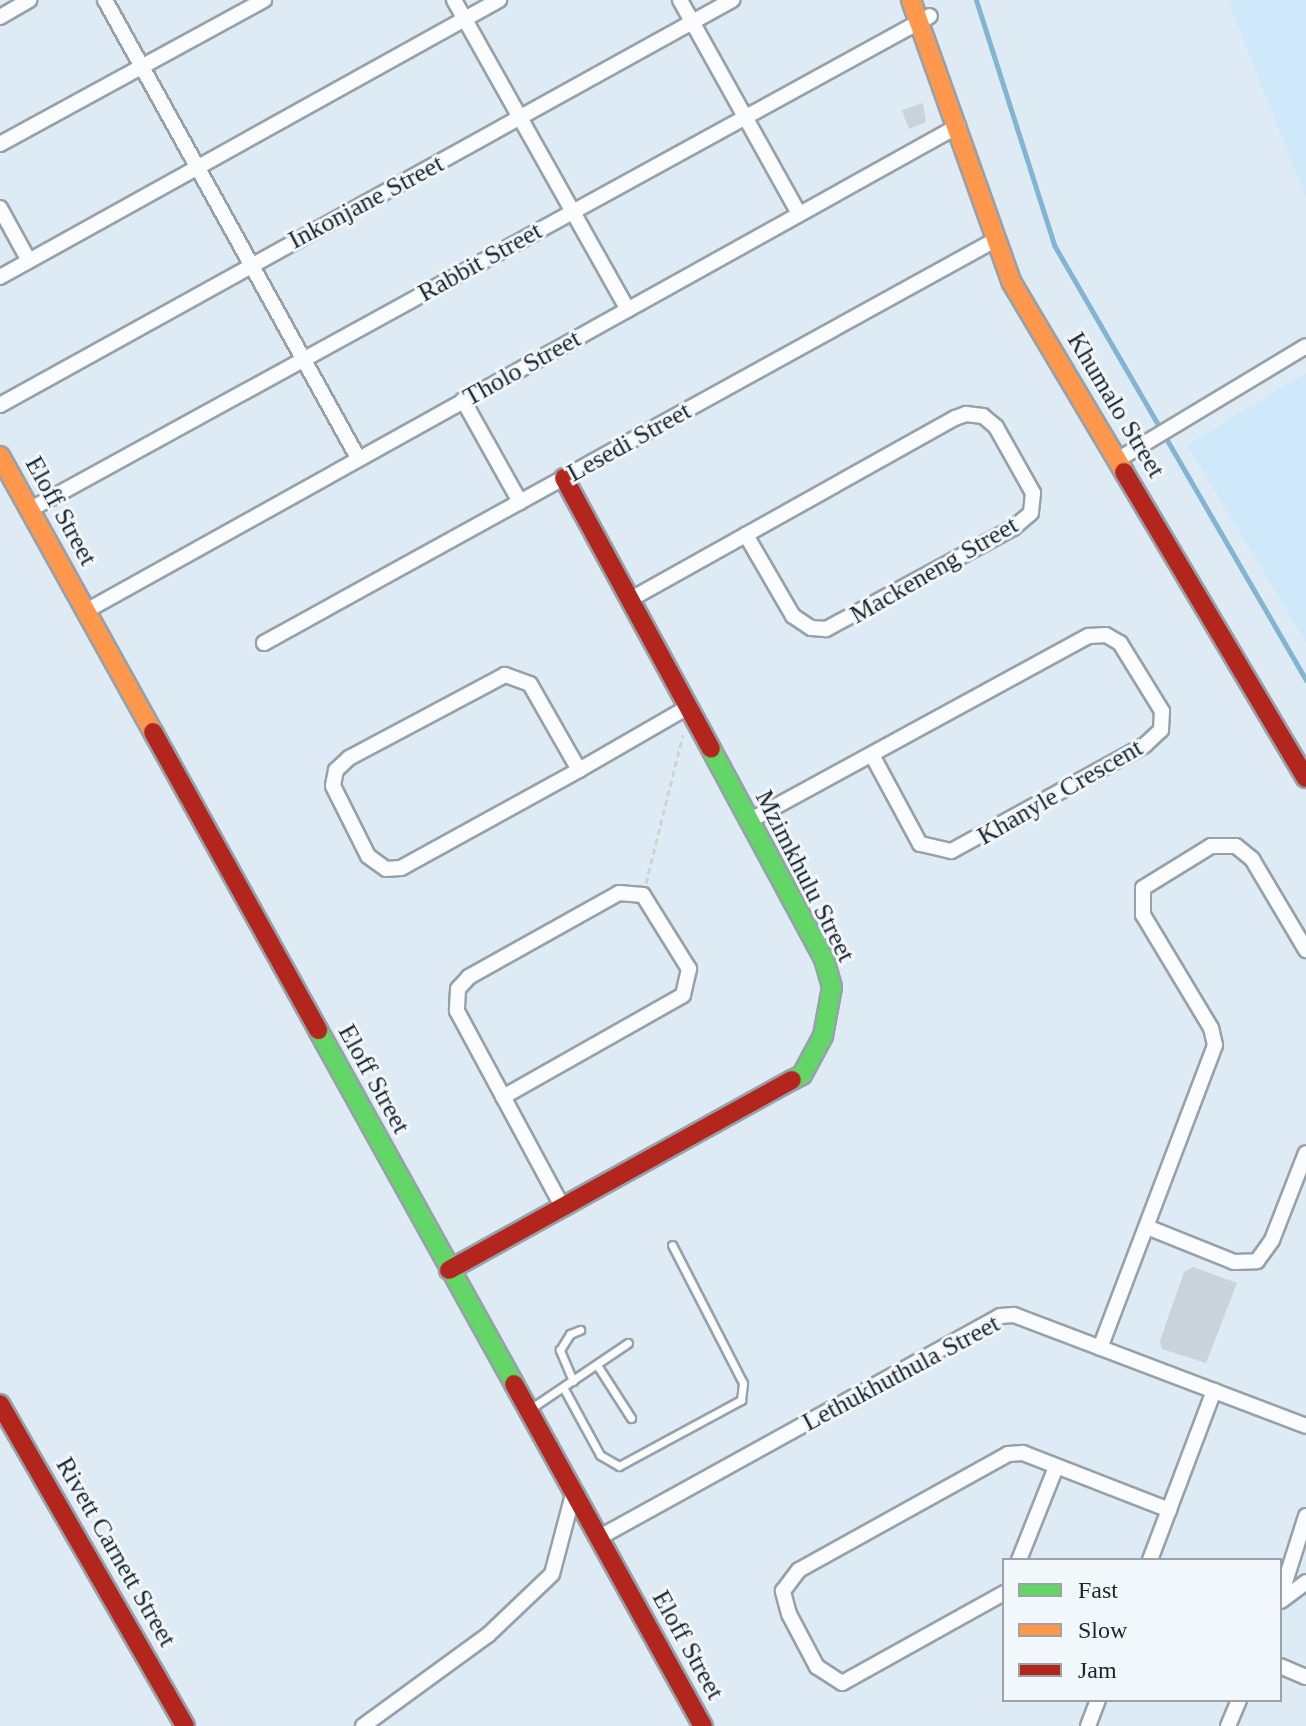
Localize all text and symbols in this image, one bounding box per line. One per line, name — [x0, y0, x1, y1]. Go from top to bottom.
street label: Inkonjane Street — [283, 148, 449, 256]
street label: Rabbit Street — [413, 215, 547, 309]
street label: Tholo Street — [458, 323, 586, 413]
street label: Khumalo Street — [1060, 327, 1172, 483]
street label: Lesedi Street — [562, 395, 696, 489]
street label: Eloff Street — [18, 451, 104, 571]
street label: Mackeneng Street — [845, 509, 1023, 631]
street label: Khanyle Crescent — [972, 732, 1148, 852]
street label: Mzimkhulu Street — [748, 785, 862, 967]
street label: Eloff Street — [331, 1019, 417, 1139]
street label: Lethukhuthula Street — [797, 1308, 1005, 1438]
street label: Rivett Carnett Street — [49, 1452, 183, 1652]
legend — [1002, 1558, 1282, 1702]
text: Fast — [1078, 1577, 1118, 1603]
street label: Eloff Street — [645, 1585, 731, 1705]
text: Slow — [1078, 1617, 1127, 1643]
text: Jam — [1078, 1657, 1117, 1683]

